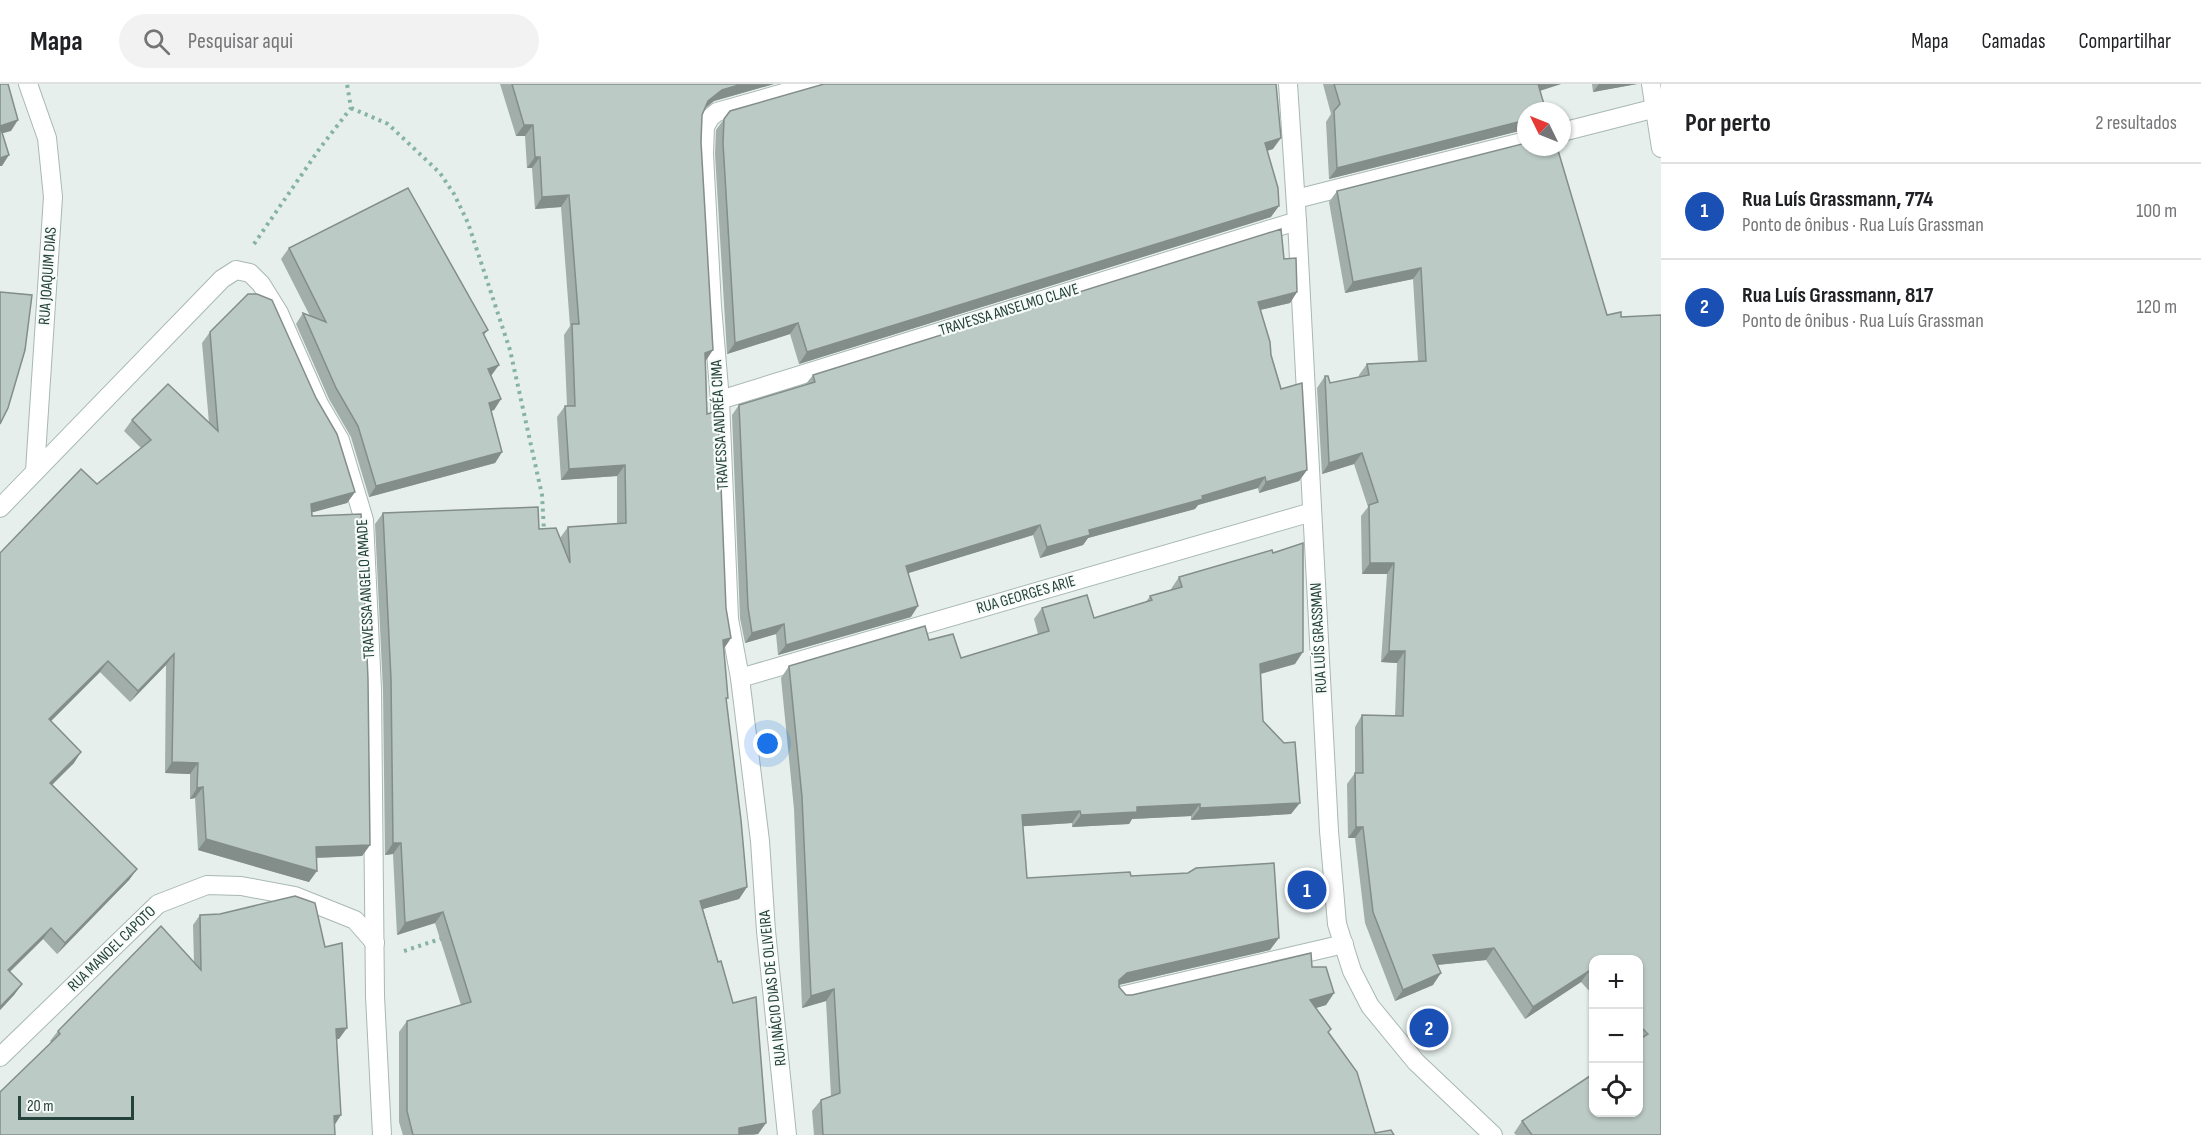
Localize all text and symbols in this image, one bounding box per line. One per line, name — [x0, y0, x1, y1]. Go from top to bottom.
search box — [119, 14, 539, 68]
text: Mapa — [30, 25, 83, 58]
icon: search — [140, 25, 173, 58]
text: Pesquisar aqui — [188, 28, 293, 55]
text: Mapa — [1911, 29, 1949, 54]
text: Camadas — [1982, 29, 2045, 54]
text: Compartilhar — [2078, 29, 2171, 54]
north arrow — [1517, 102, 1571, 156]
text: Por perto — [1685, 108, 1771, 139]
text: 2 resultados — [2095, 111, 2177, 135]
text: Rua Luís Grassmann, 774 — [1742, 186, 1933, 213]
text: 1 — [1701, 199, 1708, 223]
text: 100 m — [2136, 199, 2177, 223]
text: Ponto de ônibus · Rua Luís Grassman — [1742, 213, 1984, 237]
street label: RUA JOAQUIM DIAS — [35, 226, 61, 326]
street label: TRAVESSA ANSELMO CLAVE — [937, 280, 1081, 340]
text: Rua Luís Grassmann, 817 — [1742, 282, 1933, 309]
text: 2 — [1700, 295, 1709, 319]
text: 120 m — [2137, 295, 2177, 319]
text: Ponto de ônibus · Rua Luís Grassman — [1742, 309, 1984, 333]
street label: TRAVESSA ANDRÉA CIMA — [707, 359, 733, 491]
street label: TRAVESSA ANGELO AMADE — [353, 519, 379, 659]
street label: RUA GEORGES ARIE — [974, 572, 1078, 618]
street label: RUA LUÍS GRASSMAN — [1307, 582, 1331, 694]
your location — [753, 729, 782, 758]
pin: 1 — [1288, 868, 1326, 912]
street label: RUA MANOEL CAPOTO — [64, 902, 160, 996]
street label: RUA INÁCIO DIAS DE OLIVEIRA — [755, 909, 791, 1067]
map controls — [1589, 955, 1643, 1117]
button: + — [1589, 955, 1643, 1009]
pin: 2 — [1410, 1006, 1448, 1050]
button: − — [1589, 1009, 1643, 1063]
button: locate — [1589, 1063, 1643, 1117]
scale bar — [18, 1093, 134, 1120]
text: 20 m — [27, 1097, 54, 1116]

